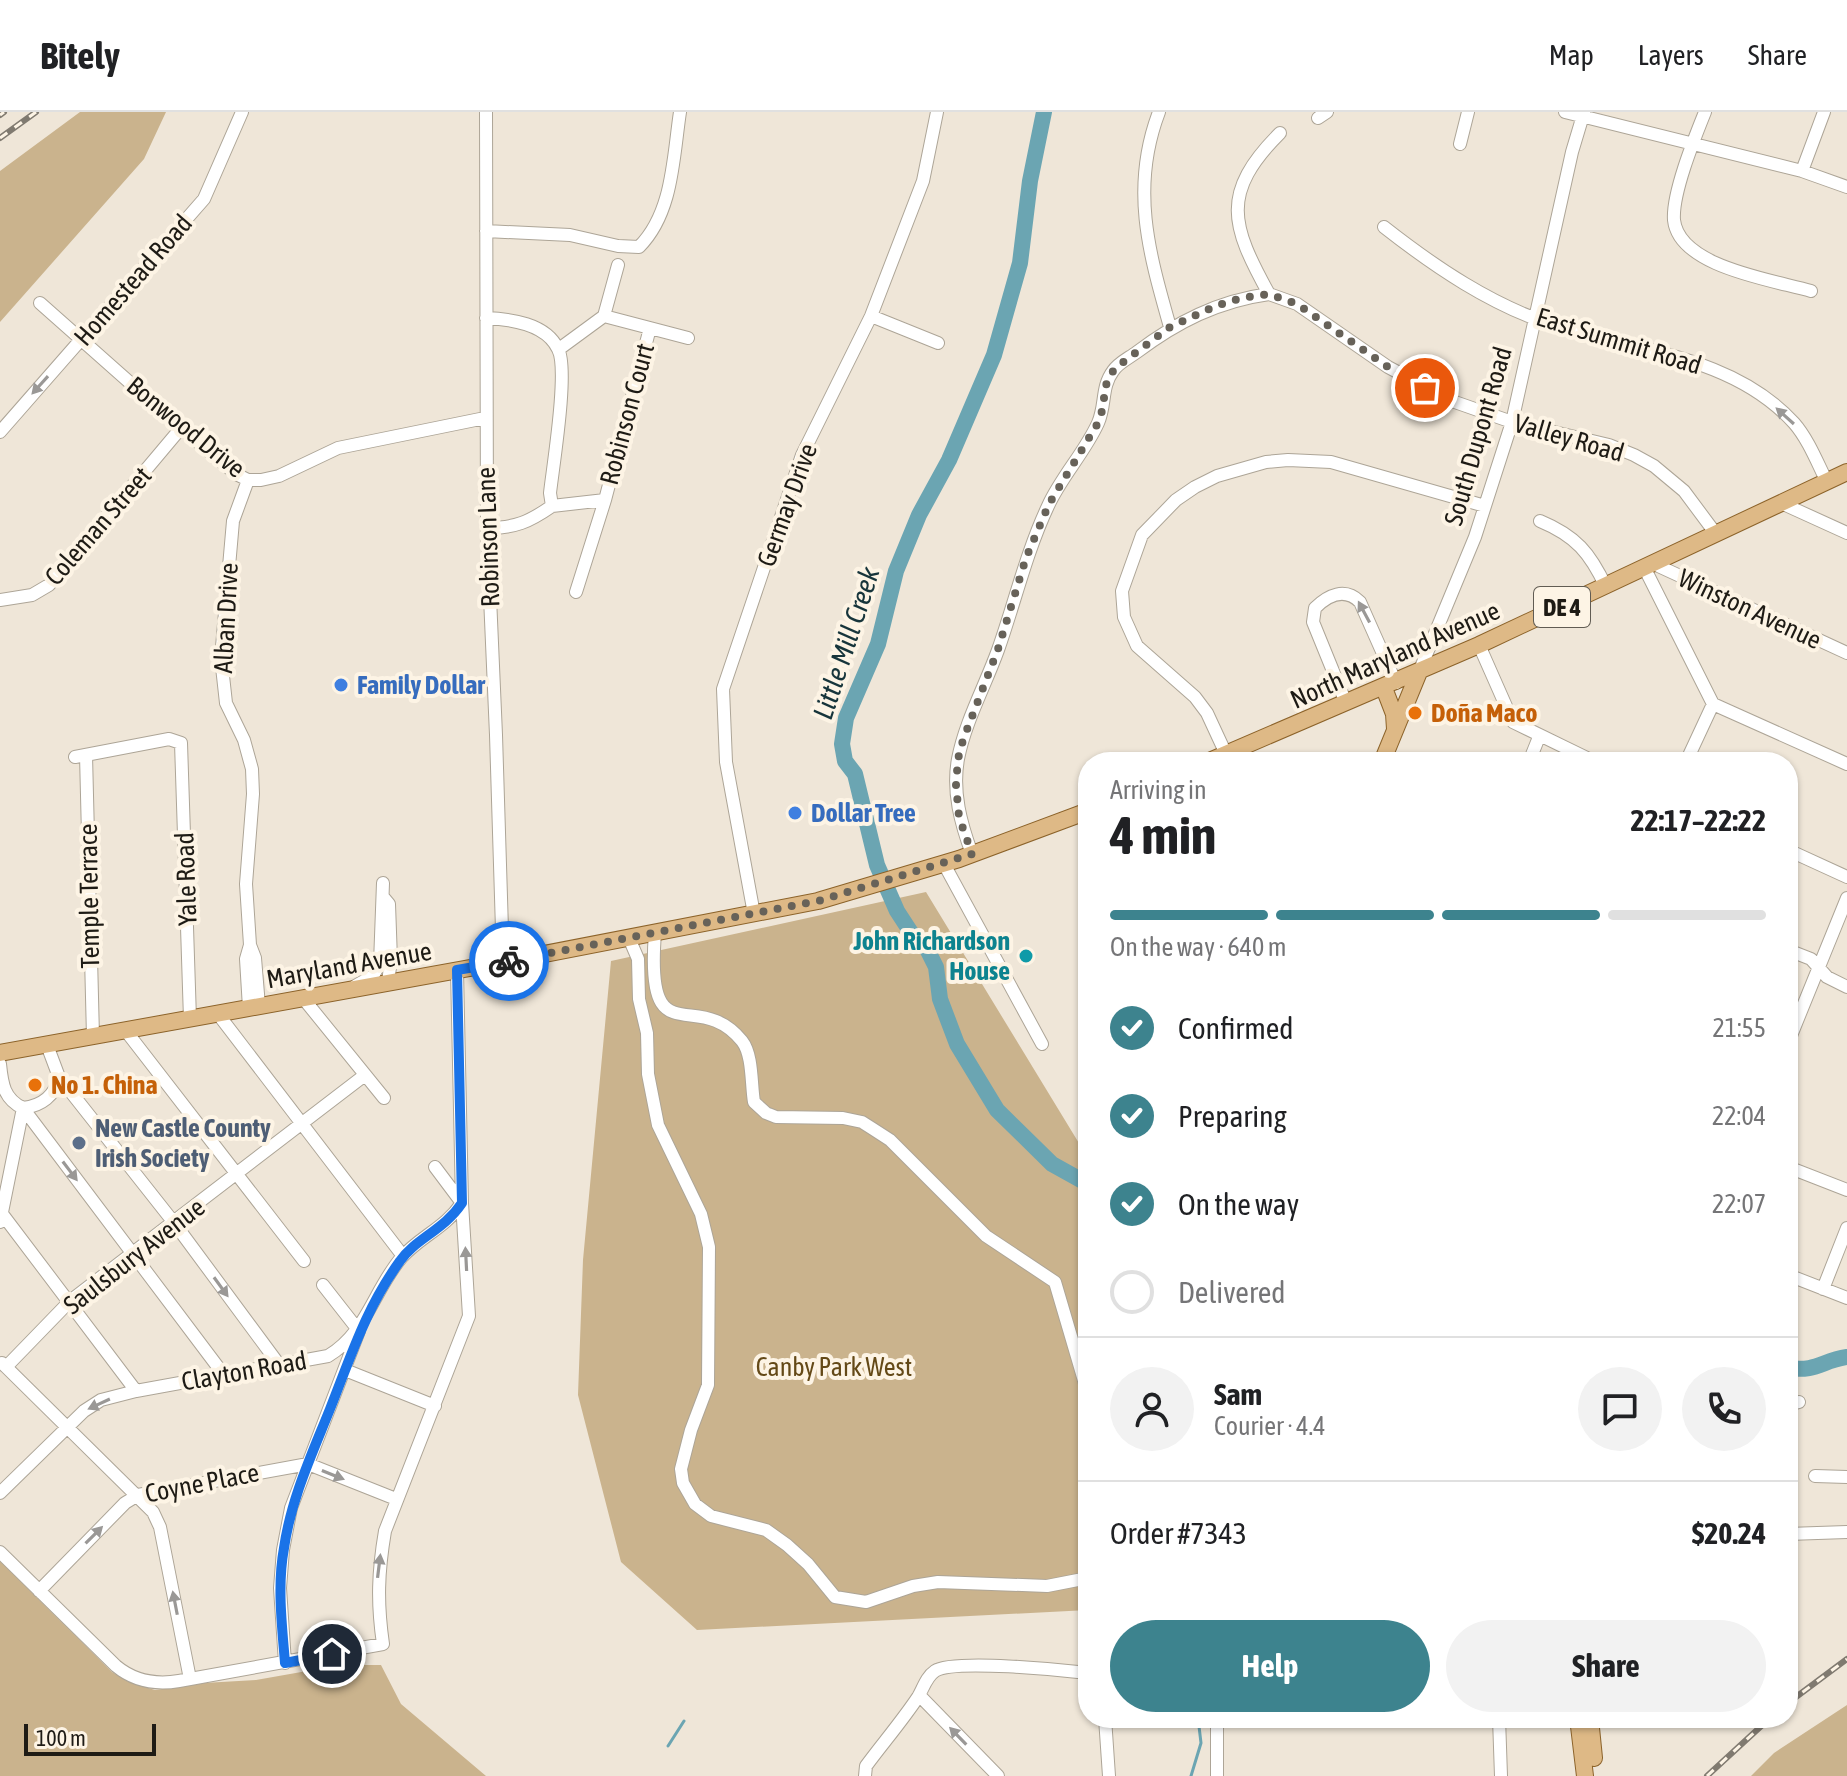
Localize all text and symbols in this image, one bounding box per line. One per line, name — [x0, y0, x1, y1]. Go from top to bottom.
text: Bitely — [40, 34, 120, 77]
text: Map — [1549, 39, 1594, 71]
text: Layers — [1638, 39, 1704, 71]
text: Share — [1748, 39, 1807, 71]
street label: Homestead Road — [68, 208, 198, 352]
street label: East Summit Road — [1533, 302, 1705, 380]
street label: Robinson Court — [594, 340, 660, 488]
street label: South Dupont Road — [1438, 343, 1518, 529]
pin — [1391, 354, 1459, 422]
icon: bag — [1403, 366, 1447, 410]
street label: Bonwood Drive — [121, 370, 251, 484]
one-way arrow — [32, 375, 49, 395]
street label: Valley Road — [1511, 408, 1627, 468]
one-way arrow — [1776, 408, 1795, 426]
street label: Germay Drive — [751, 439, 823, 571]
street label: Coleman Street — [39, 461, 157, 591]
street label: Robinson Lane — [471, 466, 505, 608]
street label: Alban Drive — [208, 562, 244, 674]
water label: Little Mill Creek — [806, 562, 886, 723]
street label: Winston Avenue — [1674, 563, 1826, 655]
road number: DE 4 — [1534, 587, 1590, 627]
street label: North Maryland Avenue — [1286, 595, 1504, 715]
one-way arrow — [1357, 600, 1370, 623]
place label: Family Dollar — [357, 670, 486, 700]
marker: Family Dollar — [332, 676, 350, 694]
place label: Doña Maco — [1431, 698, 1537, 728]
marker: Doña Maco — [1406, 704, 1424, 722]
text: Arriving in — [1110, 775, 1207, 805]
place label: Dollar Tree — [811, 798, 916, 828]
text: 22:17–22:22 — [1631, 803, 1766, 837]
marker: Dollar Tree — [786, 804, 804, 822]
text: 4 min — [1110, 805, 1216, 865]
street label: Temple Terrace — [73, 823, 105, 969]
street label: Yale Road — [169, 832, 203, 926]
courier — [469, 921, 549, 1001]
place label: John Richardson House — [852, 926, 1010, 986]
text: On the way · 640 m — [1110, 932, 1287, 962]
street label: Maryland Avenue — [264, 936, 434, 994]
icon: bike — [487, 939, 531, 983]
marker: John Richardson House — [1017, 947, 1035, 965]
icon: check — [1110, 1006, 1154, 1050]
text: Confirmed — [1178, 1011, 1293, 1045]
text: 21:55 — [1712, 1013, 1766, 1043]
place label: No 1. China — [51, 1070, 158, 1100]
marker: No 1. China — [26, 1076, 44, 1094]
icon: check — [1110, 1094, 1154, 1138]
text: Preparing — [1178, 1099, 1287, 1133]
text: 22:04 — [1712, 1101, 1766, 1131]
place label: New Castle County Irish Society — [95, 1113, 271, 1173]
marker: New Castle County Irish Society — [70, 1134, 88, 1152]
one-way arrow — [62, 1161, 78, 1181]
icon: check — [1110, 1182, 1154, 1226]
text: On the way — [1178, 1187, 1299, 1221]
text: 22:07 — [1712, 1189, 1766, 1219]
street label: Saulsbury Avenue — [58, 1192, 210, 1320]
one-way arrow — [459, 1246, 472, 1271]
text: Delivered — [1178, 1275, 1286, 1309]
one-way arrow — [213, 1276, 228, 1297]
street label: Clayton Road — [179, 1345, 309, 1397]
park label: Canby Park West — [756, 1352, 912, 1382]
button: person — [1110, 1367, 1194, 1451]
button: chat — [1578, 1367, 1662, 1451]
button: phone — [1682, 1367, 1766, 1451]
text: Sam — [1214, 1377, 1262, 1411]
one-way arrow — [87, 1397, 110, 1411]
text: Courier · 4.4 — [1214, 1411, 1325, 1441]
street label: Coyne Place — [142, 1457, 262, 1509]
one-way arrow — [321, 1468, 345, 1481]
text: Order #7343 — [1110, 1516, 1247, 1550]
text: $20.24 — [1692, 1516, 1766, 1550]
one-way arrow — [84, 1526, 103, 1545]
one-way arrow — [373, 1554, 386, 1579]
one-way arrow — [168, 1590, 181, 1615]
pin — [298, 1620, 366, 1688]
button: Help — [1110, 1620, 1430, 1712]
button: Share — [1446, 1620, 1766, 1712]
icon: home — [310, 1632, 354, 1676]
scale bar — [24, 1720, 156, 1756]
text: 100 m — [36, 1725, 86, 1751]
one-way arrow — [950, 1727, 968, 1746]

